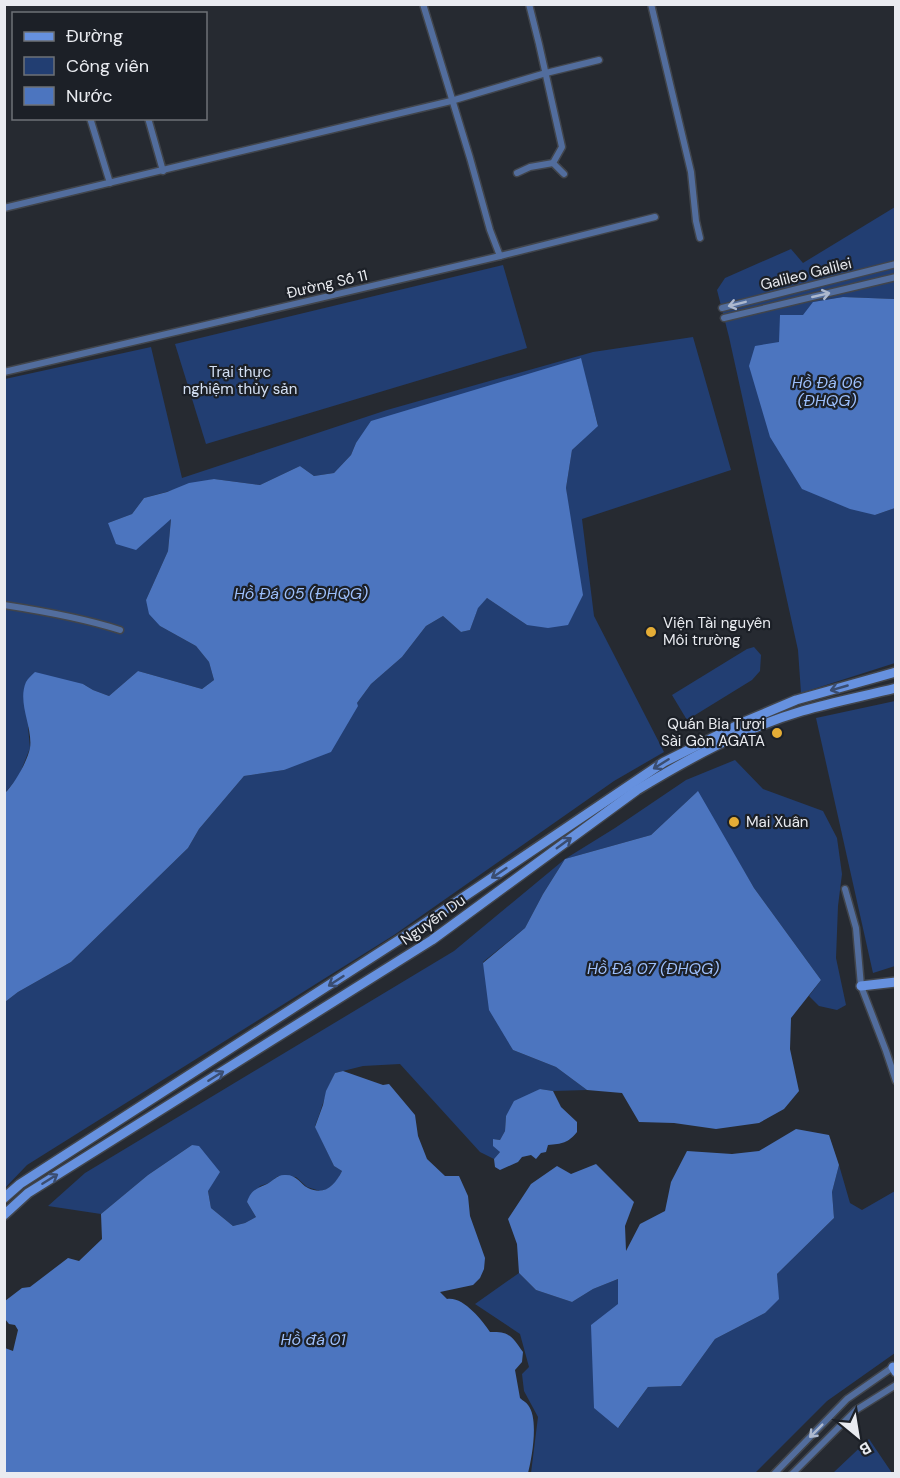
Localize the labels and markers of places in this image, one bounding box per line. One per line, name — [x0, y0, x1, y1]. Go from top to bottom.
place label: Viện Tài nguyên Môi trường — [663, 613, 771, 650]
marker: Viện Tài nguyên Môi trường — [644, 625, 658, 639]
place label: Quán Bia Tươi Sài Gòn AGATA — [661, 714, 765, 751]
marker: Quán Bia Tươi Sài Gòn AGATA — [770, 726, 784, 740]
place label: Mai Xuân — [746, 812, 808, 832]
marker: Mai Xuân — [727, 815, 741, 829]

